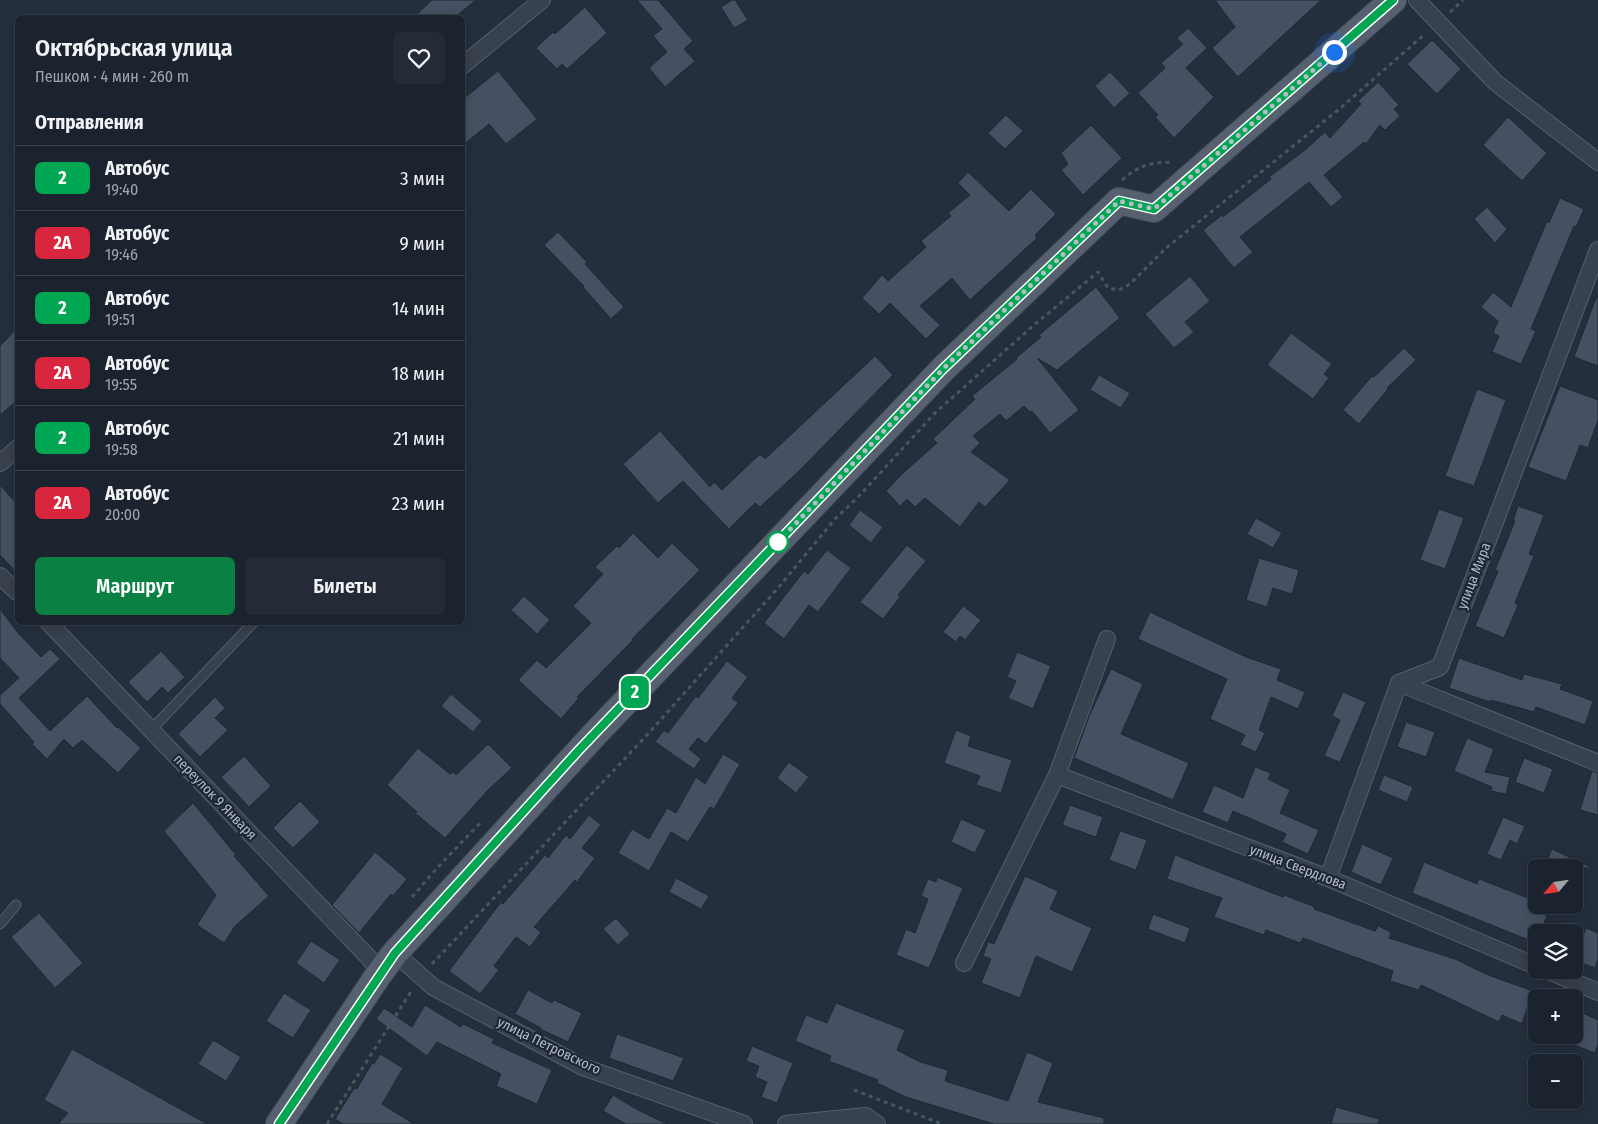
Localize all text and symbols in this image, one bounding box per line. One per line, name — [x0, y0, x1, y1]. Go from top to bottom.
button: heart — [393, 32, 445, 84]
text: Октябрьская улица — [35, 34, 233, 62]
your location — [1322, 40, 1347, 65]
text: Пешком · 4 мин · 260 m — [35, 67, 189, 86]
text: Отправления — [35, 111, 144, 134]
text: Автобус — [105, 157, 169, 180]
text: 2 — [58, 167, 67, 189]
text: 3 мин — [400, 167, 445, 190]
text: 19:40 — [105, 180, 138, 199]
text: Автобус — [105, 222, 169, 245]
text: 2А — [53, 232, 72, 254]
text: 9 мин — [399, 232, 445, 255]
text: 19:46 — [105, 245, 138, 264]
text: Автобус — [105, 287, 169, 310]
text: 2 — [58, 297, 67, 319]
text: 14 мин — [392, 297, 445, 320]
text: 19:51 — [105, 310, 135, 329]
text: Автобус — [105, 352, 169, 375]
text: 2А — [53, 362, 72, 384]
text: 18 мин — [392, 362, 445, 385]
text: 19:55 — [105, 375, 137, 394]
text: Автобус — [105, 417, 169, 440]
text: 2 — [58, 427, 67, 449]
text: 21 мин — [393, 427, 445, 450]
text: 19:58 — [105, 440, 138, 459]
text: Автобус — [105, 482, 169, 505]
text: 2А — [53, 492, 72, 514]
text: 23 мин — [392, 492, 445, 515]
text: 20:00 — [105, 505, 140, 524]
unlabelled marker — [767, 531, 789, 553]
street label: улица Мира — [1454, 540, 1495, 612]
button: Маршрут — [35, 557, 235, 615]
button: Билеты — [245, 557, 445, 615]
line badge: 2 — [619, 676, 651, 708]
text: 2 — [631, 681, 639, 703]
street label: переулок 9 Января — [170, 751, 260, 843]
street label: улица Свердлова — [1247, 841, 1349, 893]
north arrow — [1528, 859, 1582, 914]
map controls — [1528, 859, 1583, 1109]
button: layers — [1528, 924, 1583, 979]
button: + — [1528, 989, 1583, 1044]
street label: улица Петровского — [494, 1014, 604, 1078]
button: − — [1528, 1054, 1583, 1109]

